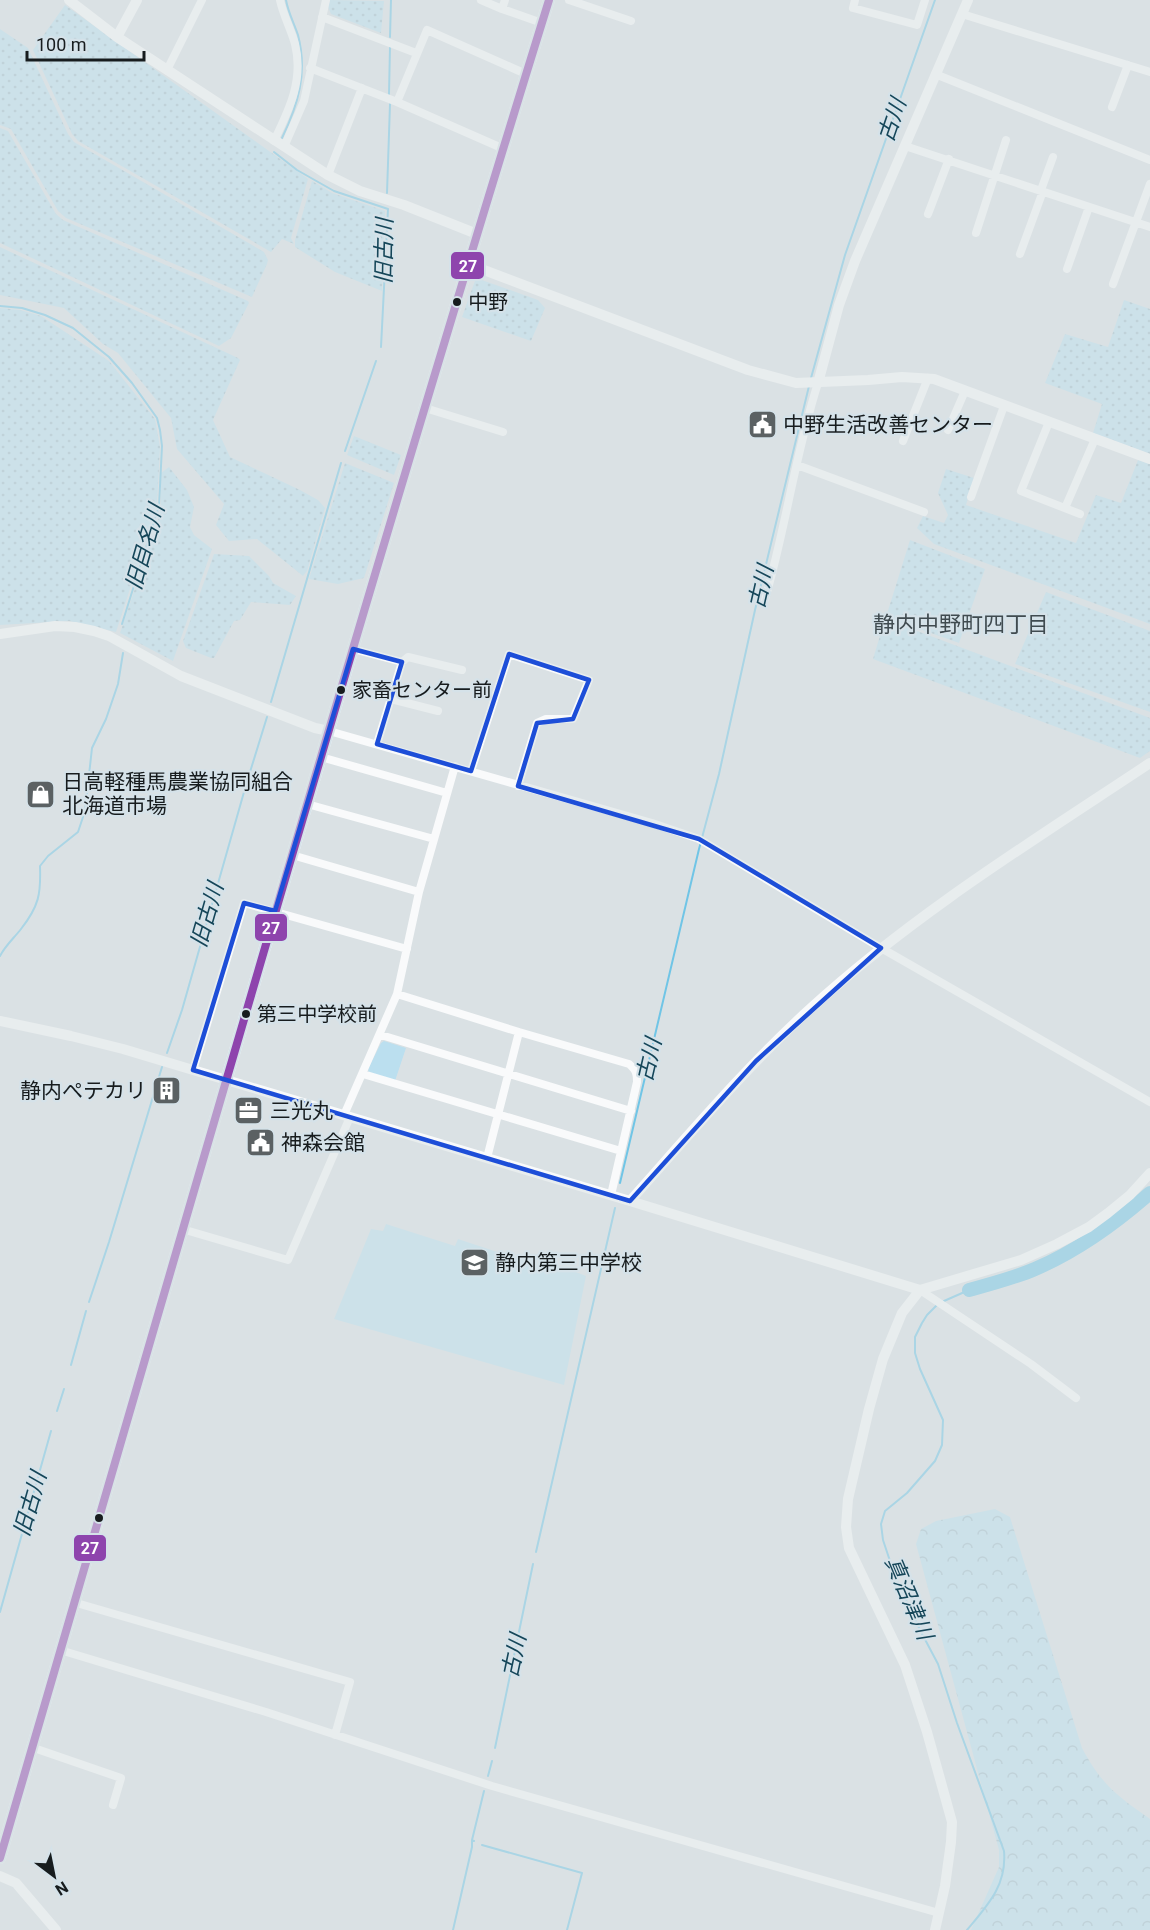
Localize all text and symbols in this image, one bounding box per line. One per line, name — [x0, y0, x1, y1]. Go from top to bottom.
scale bar — [27, 24, 144, 62]
text: 100 m — [36, 34, 87, 55]
water label: 古川 — [873, 93, 912, 145]
water label: 旧古川 — [371, 216, 397, 284]
line badge: 27 — [450, 251, 485, 280]
text: 27 — [459, 257, 477, 276]
place label: 中野 — [468, 290, 508, 314]
marker: 中野 — [451, 296, 463, 308]
public building icon: 中野生活改善センター — [746, 409, 778, 441]
place label: 中野生活改善センター — [783, 413, 993, 437]
water label: 旧目名川 — [121, 499, 170, 593]
water label: 古川 — [744, 561, 779, 611]
district label: 静内中野町四丁目 — [873, 612, 1049, 637]
place label: 家畜センター前 — [352, 678, 492, 702]
marker: 家畜センター前 — [335, 684, 347, 696]
place label: 日高軽種馬農業協同組合 北海道市場 — [62, 770, 293, 818]
shop icon: 日高軽種馬農業協同組合 北海道市場 — [25, 778, 57, 810]
water label: 旧古川 — [186, 878, 229, 950]
line badge: 27 — [254, 913, 288, 942]
text: 27 — [262, 919, 280, 938]
place label: 第三中学校前 — [257, 1002, 377, 1026]
marker: 第三中学校前 — [240, 1008, 252, 1020]
water label: 古川 — [632, 1034, 667, 1084]
building icon: 静内ぺテカリ — [151, 1075, 183, 1107]
place label: 静内ぺテカリ — [20, 1079, 146, 1103]
office icon: 三光丸 — [233, 1095, 265, 1127]
place label: 三光丸 — [270, 1099, 333, 1123]
public building icon: 神森会館 — [244, 1127, 276, 1159]
place label: 神森会館 — [281, 1131, 365, 1155]
school or university icon: 静内第三中学校 — [458, 1247, 490, 1279]
place label: 静内第三中学校 — [495, 1251, 642, 1275]
water label: 旧古川 — [9, 1467, 52, 1539]
unlabelled marker — [93, 1512, 105, 1524]
line badge: 27 — [73, 1534, 107, 1562]
text: 27 — [81, 1539, 99, 1558]
water label: 真沼津川 — [880, 1553, 938, 1645]
water label: 古川 — [497, 1630, 531, 1680]
north arrow — [24, 1846, 84, 1906]
text: N — [52, 1877, 72, 1899]

